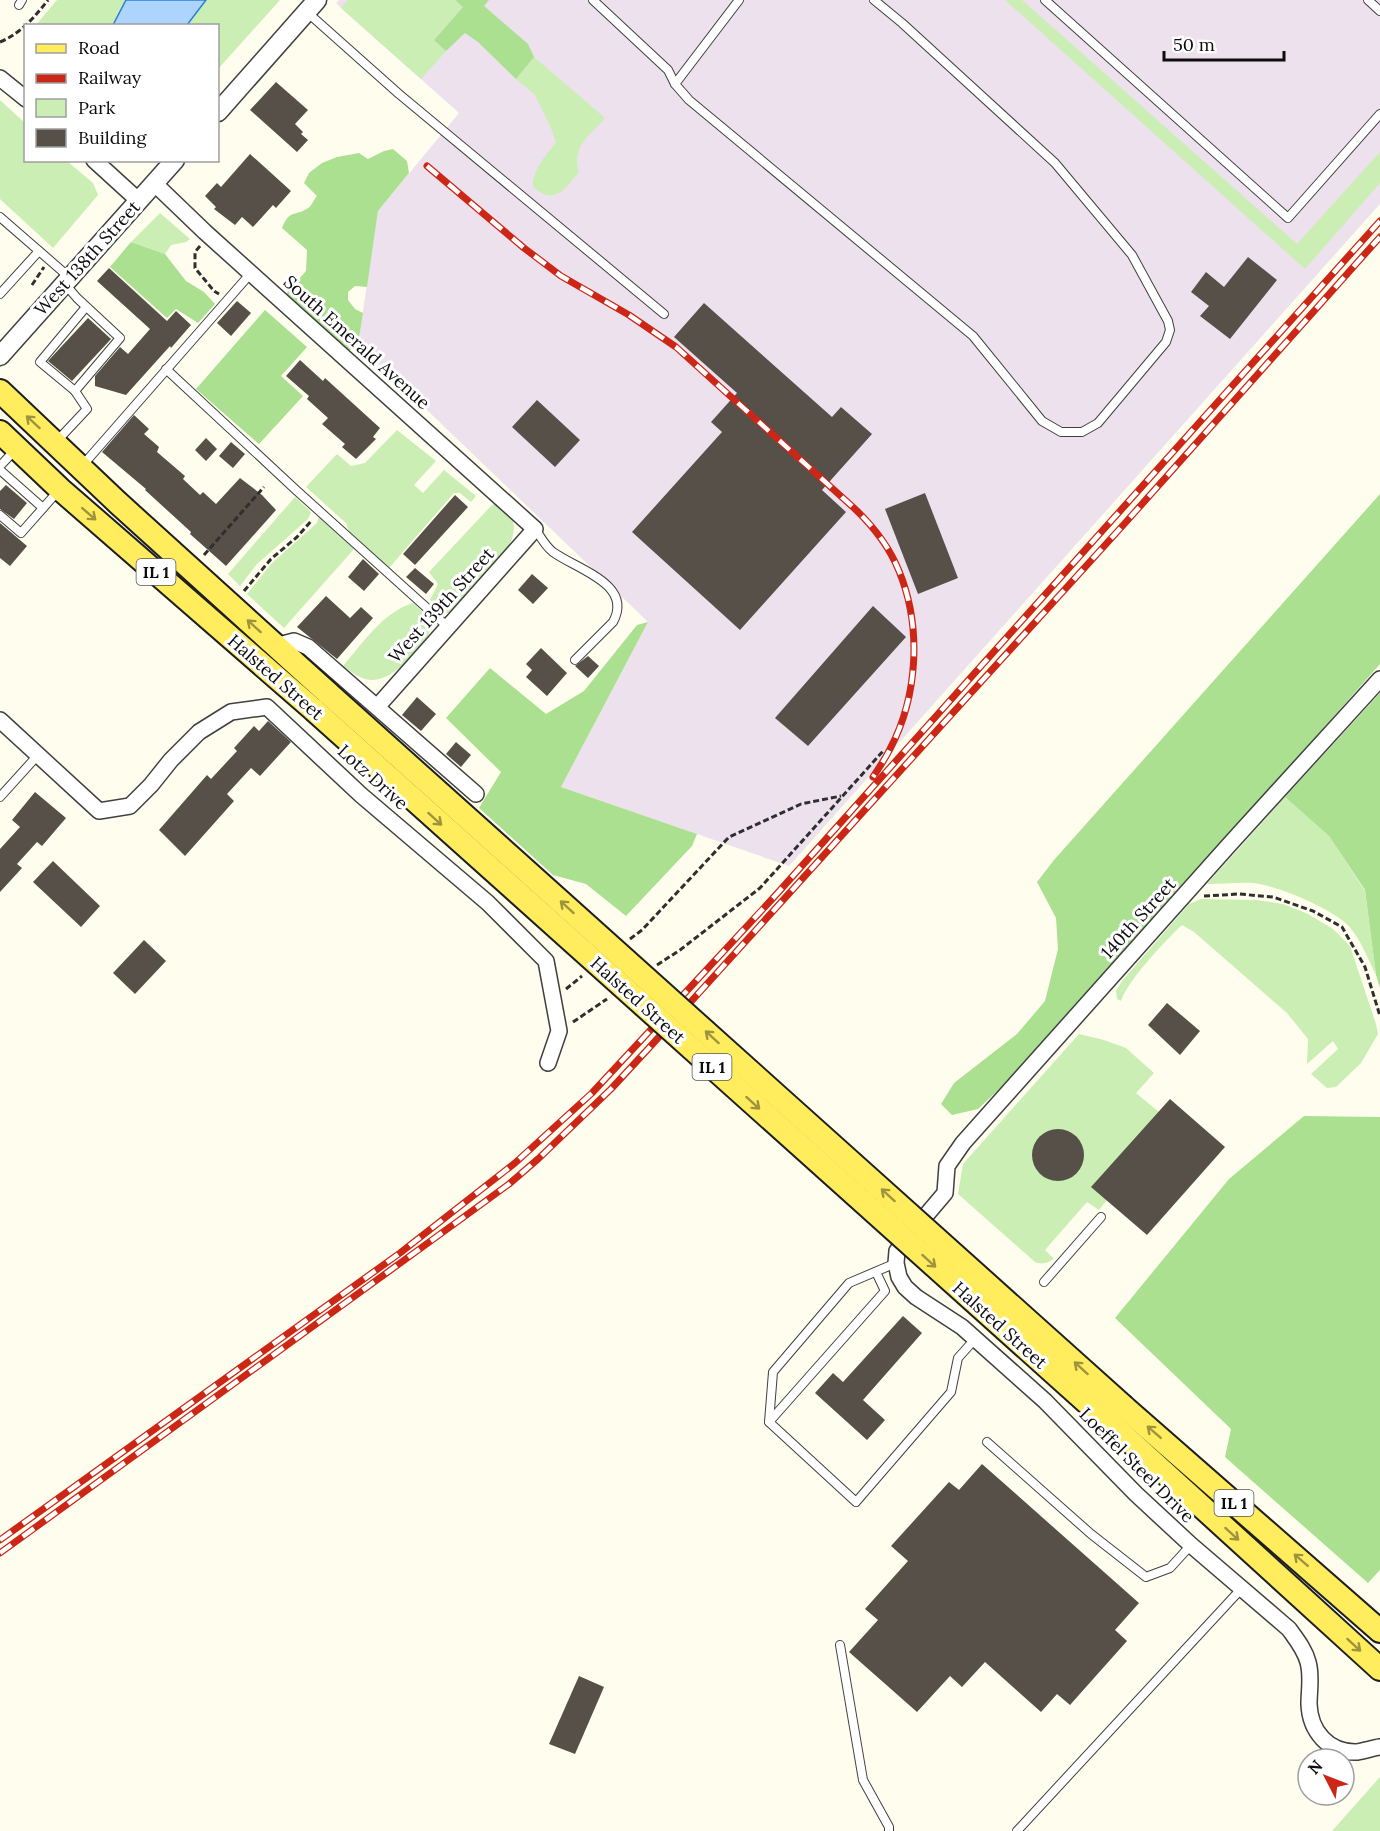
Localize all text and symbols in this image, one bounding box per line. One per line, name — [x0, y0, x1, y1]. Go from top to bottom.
legend — [24, 24, 219, 162]
scale bar — [1164, 24, 1284, 62]
text: 50 m — [1173, 33, 1215, 56]
text: Road — [78, 36, 120, 59]
text: Railway — [78, 66, 142, 89]
text: Park — [78, 96, 116, 119]
text: Building — [78, 126, 148, 149]
street label: West 138th Street — [29, 196, 145, 320]
street label: South Emerald Avenue — [279, 270, 435, 414]
one-way arrow — [26, 415, 41, 429]
one-way arrow — [81, 507, 96, 521]
street label: West 139th Street — [383, 542, 499, 668]
road number: IL 1 — [136, 559, 176, 585]
one-way arrow — [247, 620, 262, 634]
street label: Halsted Street — [223, 629, 329, 725]
street label: Lotz Drive — [333, 739, 413, 815]
one-way arrow — [428, 812, 443, 826]
street label: 140th Street — [1096, 873, 1180, 963]
one-way arrow — [560, 900, 575, 914]
street label: Halsted Street — [586, 951, 690, 1049]
one-way arrow — [705, 1030, 720, 1044]
road number: IL 1 — [692, 1054, 732, 1080]
one-way arrow — [745, 1096, 760, 1110]
one-way arrow — [881, 1188, 896, 1202]
one-way arrow — [921, 1254, 936, 1268]
street label: Halsted Street — [948, 1276, 1052, 1374]
one-way arrow — [1073, 1361, 1088, 1375]
street label: Loeffel Steel Drive — [1075, 1403, 1200, 1528]
one-way arrow — [1146, 1425, 1161, 1439]
road number: IL 1 — [1214, 1490, 1254, 1516]
one-way arrow — [1224, 1527, 1239, 1541]
one-way arrow — [1293, 1554, 1309, 1568]
one-way arrow — [1346, 1638, 1361, 1652]
north arrow — [1296, 1747, 1356, 1807]
text: N — [1303, 1756, 1326, 1778]

